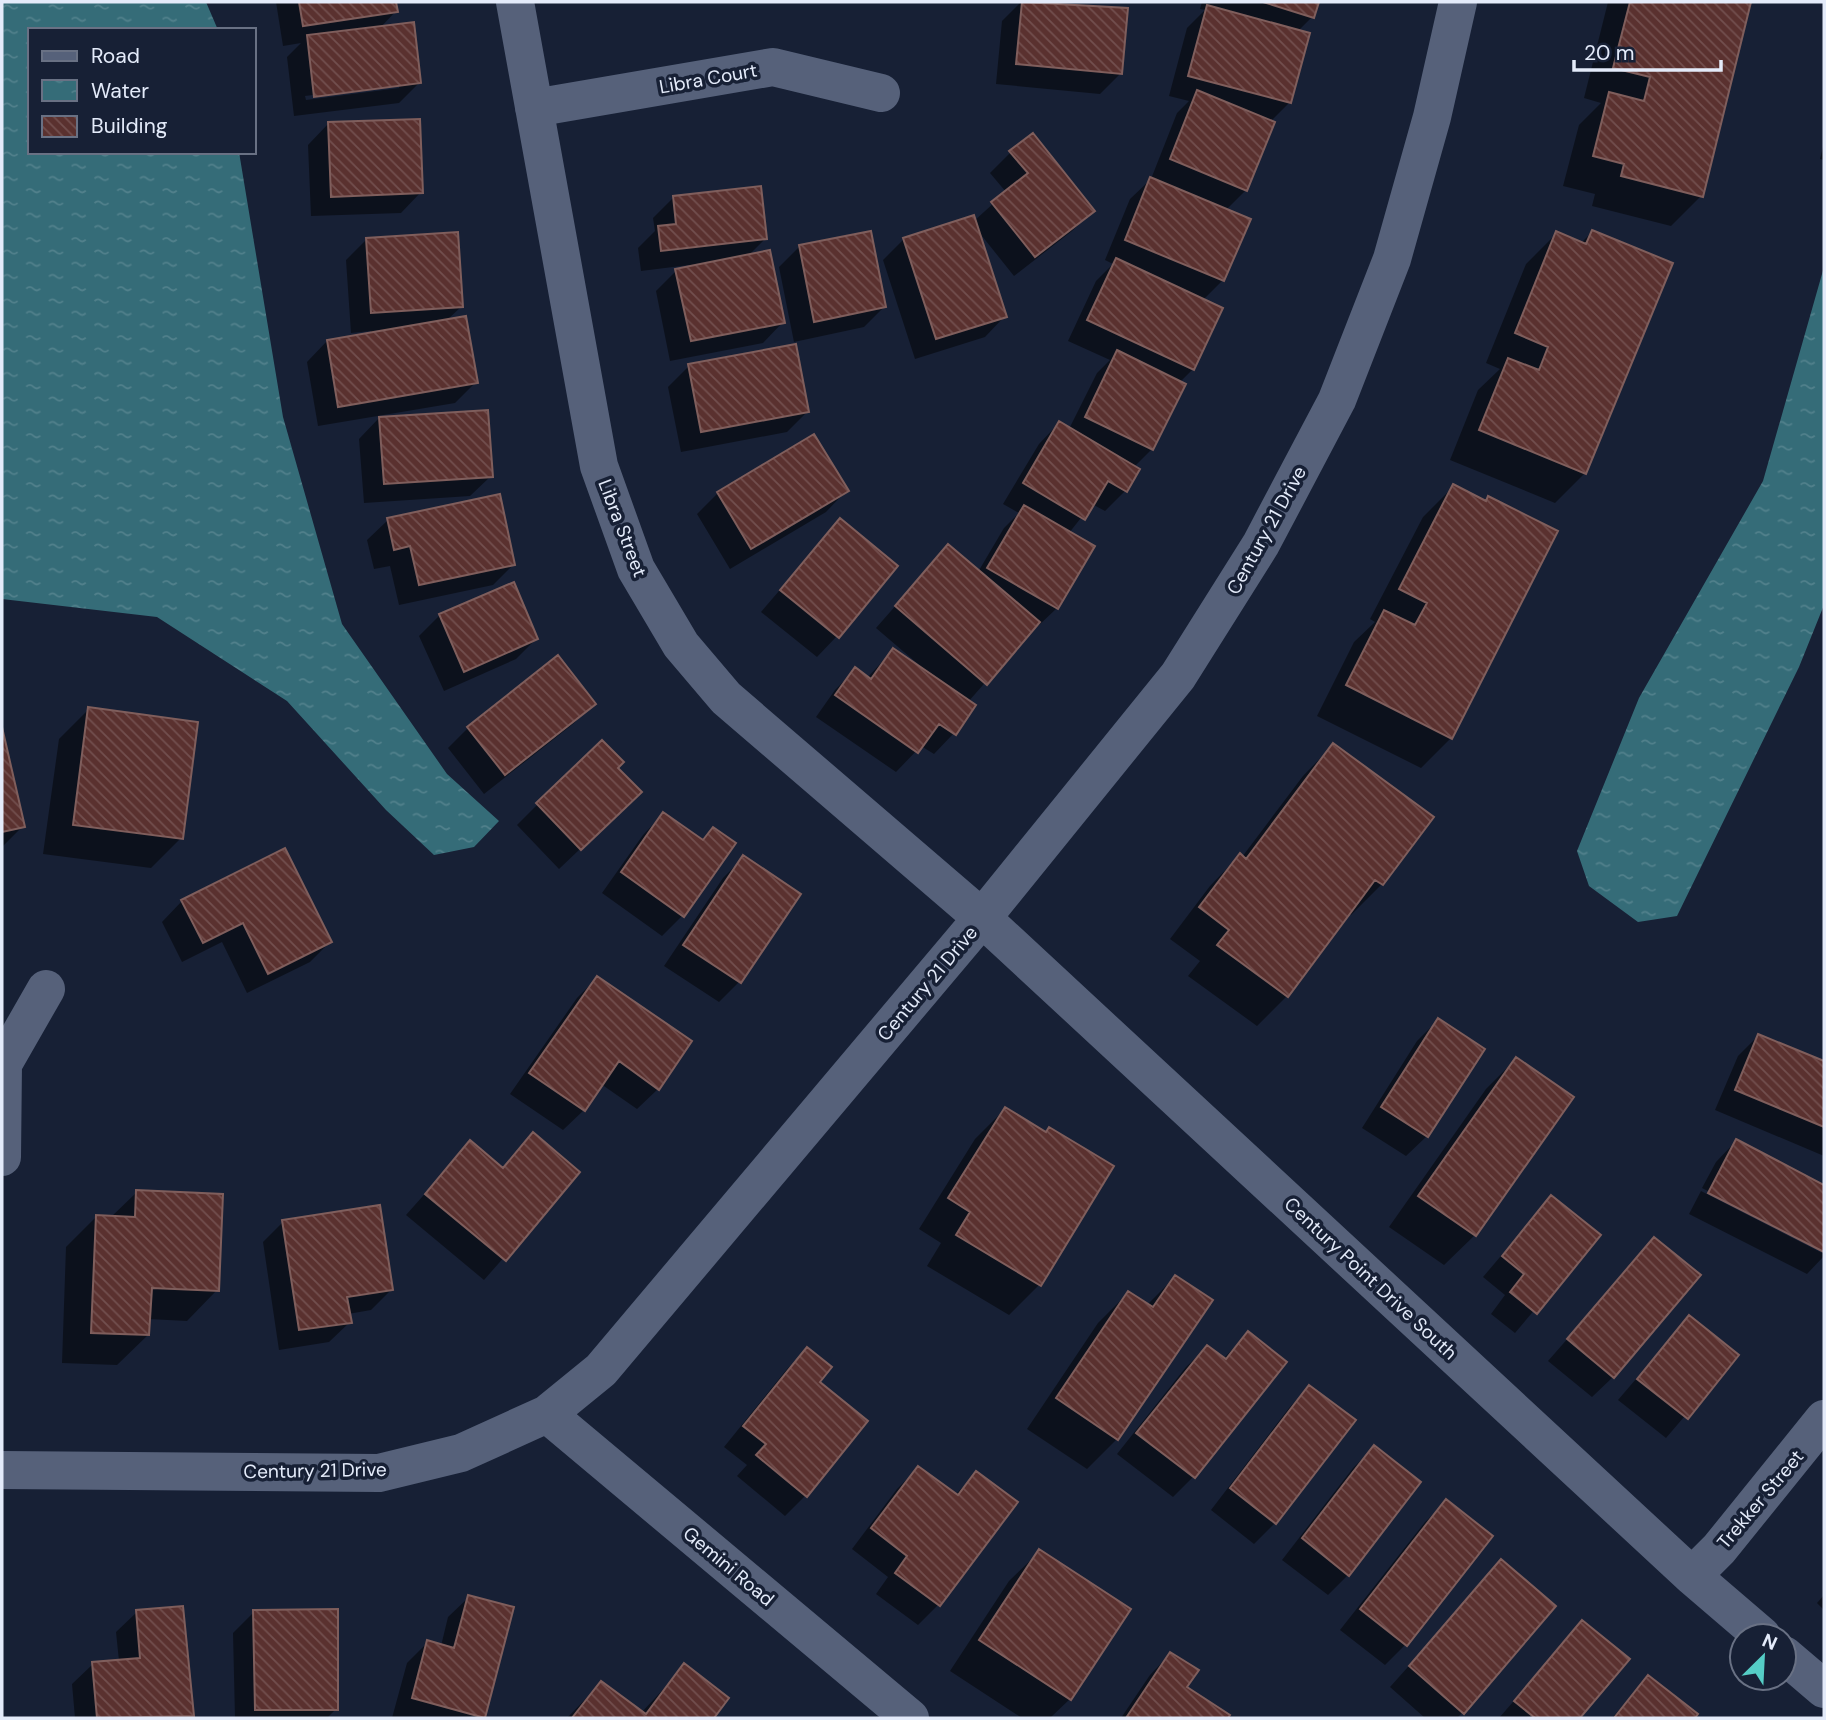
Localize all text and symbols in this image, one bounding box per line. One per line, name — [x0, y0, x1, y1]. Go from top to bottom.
legend — [28, 28, 256, 154]
scale bar — [1574, 28, 1721, 72]
text: 20 m — [1584, 39, 1635, 67]
text: Road — [91, 42, 140, 70]
street label: Libra Court — [657, 58, 759, 99]
text: Water — [91, 77, 149, 105]
text: Building — [91, 112, 168, 140]
street label: Century 21 Drive — [1221, 462, 1312, 599]
street label: Libra Street — [592, 476, 653, 581]
street label: Century 21 Drive — [872, 920, 983, 1046]
street label: Century Point Drive South — [1279, 1192, 1462, 1365]
street label: Trekker Street — [1712, 1444, 1809, 1554]
street label: Century 21 Drive — [243, 1457, 387, 1484]
street label: Gemini Road — [678, 1521, 779, 1612]
north arrow — [1728, 1622, 1798, 1692]
text: N — [1758, 1628, 1781, 1656]

